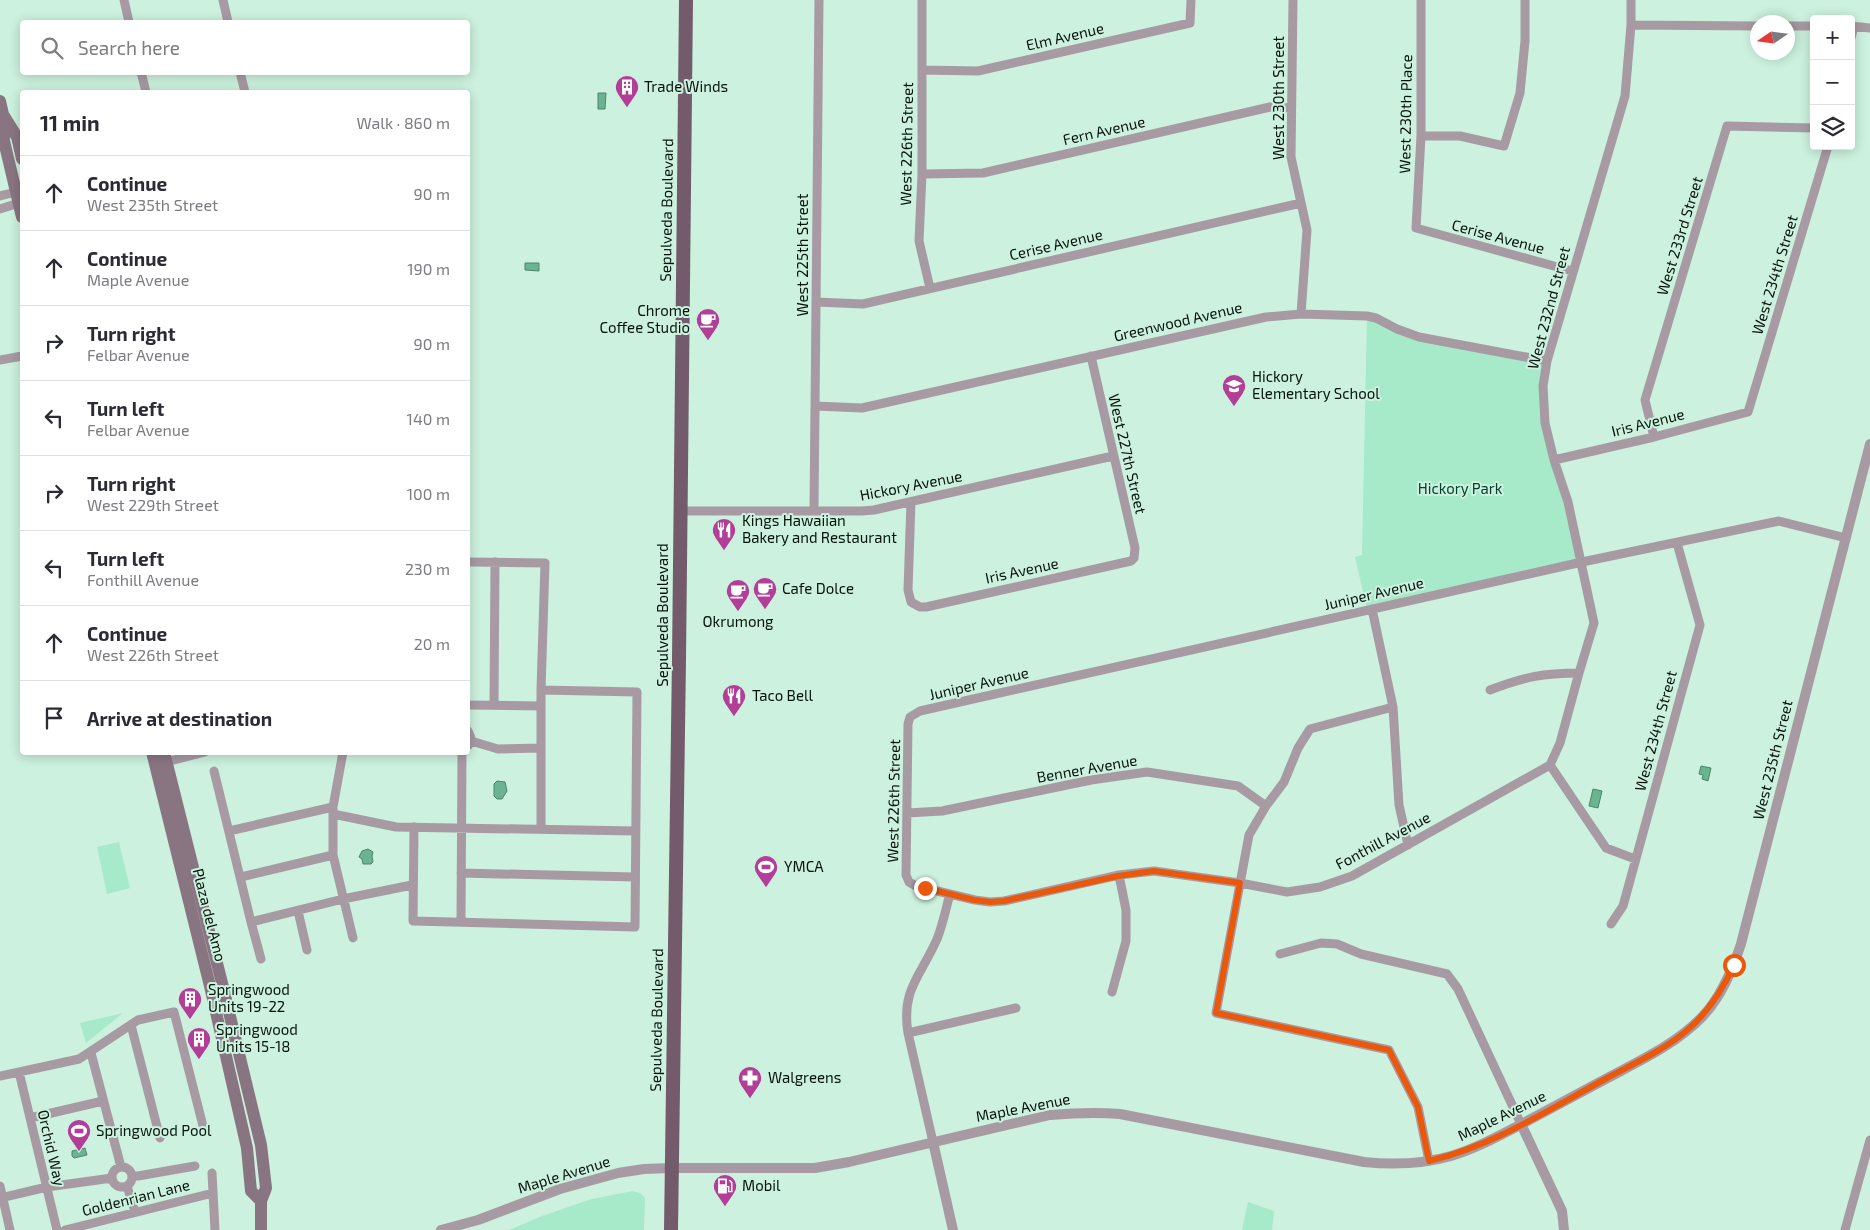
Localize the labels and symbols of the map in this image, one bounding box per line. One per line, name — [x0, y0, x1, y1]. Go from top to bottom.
north arrow — [1750, 15, 1795, 60]
street label: Elm Avenue — [1024, 18, 1105, 54]
street label: West 230th Street — [1269, 36, 1287, 160]
street label: West 230th Place — [1395, 54, 1415, 174]
building icon: Trade Winds — [614, 74, 640, 108]
place label: Trade Winds — [644, 77, 728, 95]
street label: West 226th Street — [896, 82, 916, 206]
street label: Fern Avenue — [1061, 112, 1147, 148]
street label: Sepulveda Boulevard — [656, 138, 676, 282]
street label: West 233rd Street — [1652, 174, 1706, 297]
street label: West 225th Street — [793, 193, 811, 317]
street label: West 234th Street — [1747, 212, 1801, 337]
street label: Cerise Avenue — [1450, 215, 1547, 257]
street label: Cerise Avenue — [1007, 225, 1104, 264]
street label: West 232nd Street — [1523, 244, 1573, 371]
street label: Greenwood Avenue — [1112, 297, 1244, 345]
place label: Chrome Coffee Studio — [600, 301, 690, 336]
cafe icon: Chrome Coffee Studio — [695, 307, 721, 341]
place label: Hickory Elementary School — [1252, 367, 1380, 402]
school or university icon: Hickory Elementary School — [1221, 373, 1247, 407]
street label: West 227th Street — [1105, 392, 1151, 516]
street label: Iris Avenue — [1609, 404, 1686, 440]
street label: Hickory Avenue — [858, 466, 964, 504]
park label: Hickory Park — [1418, 479, 1503, 497]
place label: Kings Hawaiian Bakery and Restaurant — [742, 511, 897, 546]
restaurant icon: Kings Hawaiian Bakery and Restaurant — [711, 517, 737, 551]
street label: Sepulveda Boulevard — [653, 543, 671, 687]
street label: Iris Avenue — [983, 553, 1060, 587]
street label: Juniper Avenue — [1322, 573, 1425, 613]
cafe icon: Cafe Dolce — [752, 576, 778, 610]
cafe icon: Okrumong — [725, 578, 751, 612]
place label: Cafe Dolce — [782, 579, 854, 597]
place label: Okrumong — [703, 612, 774, 630]
street label: Juniper Avenue — [927, 663, 1030, 703]
street label: West 234th Street — [1630, 668, 1680, 793]
restaurant icon: Taco Bell — [721, 683, 747, 717]
place label: Taco Bell — [752, 686, 813, 704]
street label: West 235th Street — [1748, 698, 1796, 822]
street label: West 226th Street — [883, 739, 903, 863]
street label: Benner Avenue — [1035, 750, 1139, 786]
street label: Fonthill Avenue — [1332, 808, 1433, 873]
sports icon: YMCA — [753, 854, 779, 888]
place label: YMCA — [784, 857, 824, 875]
street label: Plaza del Amo — [190, 866, 230, 963]
route end — [914, 877, 937, 900]
street label: Sepulveda Boulevard — [646, 948, 666, 1092]
route start — [1723, 954, 1746, 977]
place label: Springwood Units 19-22 — [208, 980, 290, 1015]
building icon: Springwood Units 19-22 — [177, 986, 203, 1020]
place label: Springwood Units 15-18 — [216, 1020, 298, 1055]
building icon: Springwood Units 15-18 — [186, 1026, 212, 1060]
pharmacy icon: Walgreens — [737, 1065, 763, 1099]
place label: Walgreens — [768, 1068, 841, 1086]
street label: Maple Avenue — [1455, 1086, 1549, 1144]
street label: Maple Avenue — [974, 1089, 1072, 1125]
street label: Orchid Way — [34, 1108, 69, 1188]
sports icon: Springwood Pool — [66, 1118, 92, 1152]
place label: Springwood Pool — [96, 1121, 212, 1139]
street label: Maple Avenue — [515, 1151, 612, 1197]
fuel station icon: Mobil — [712, 1173, 738, 1207]
street label: Goldenrian Lane — [80, 1175, 192, 1219]
place label: Mobil — [742, 1176, 781, 1194]

